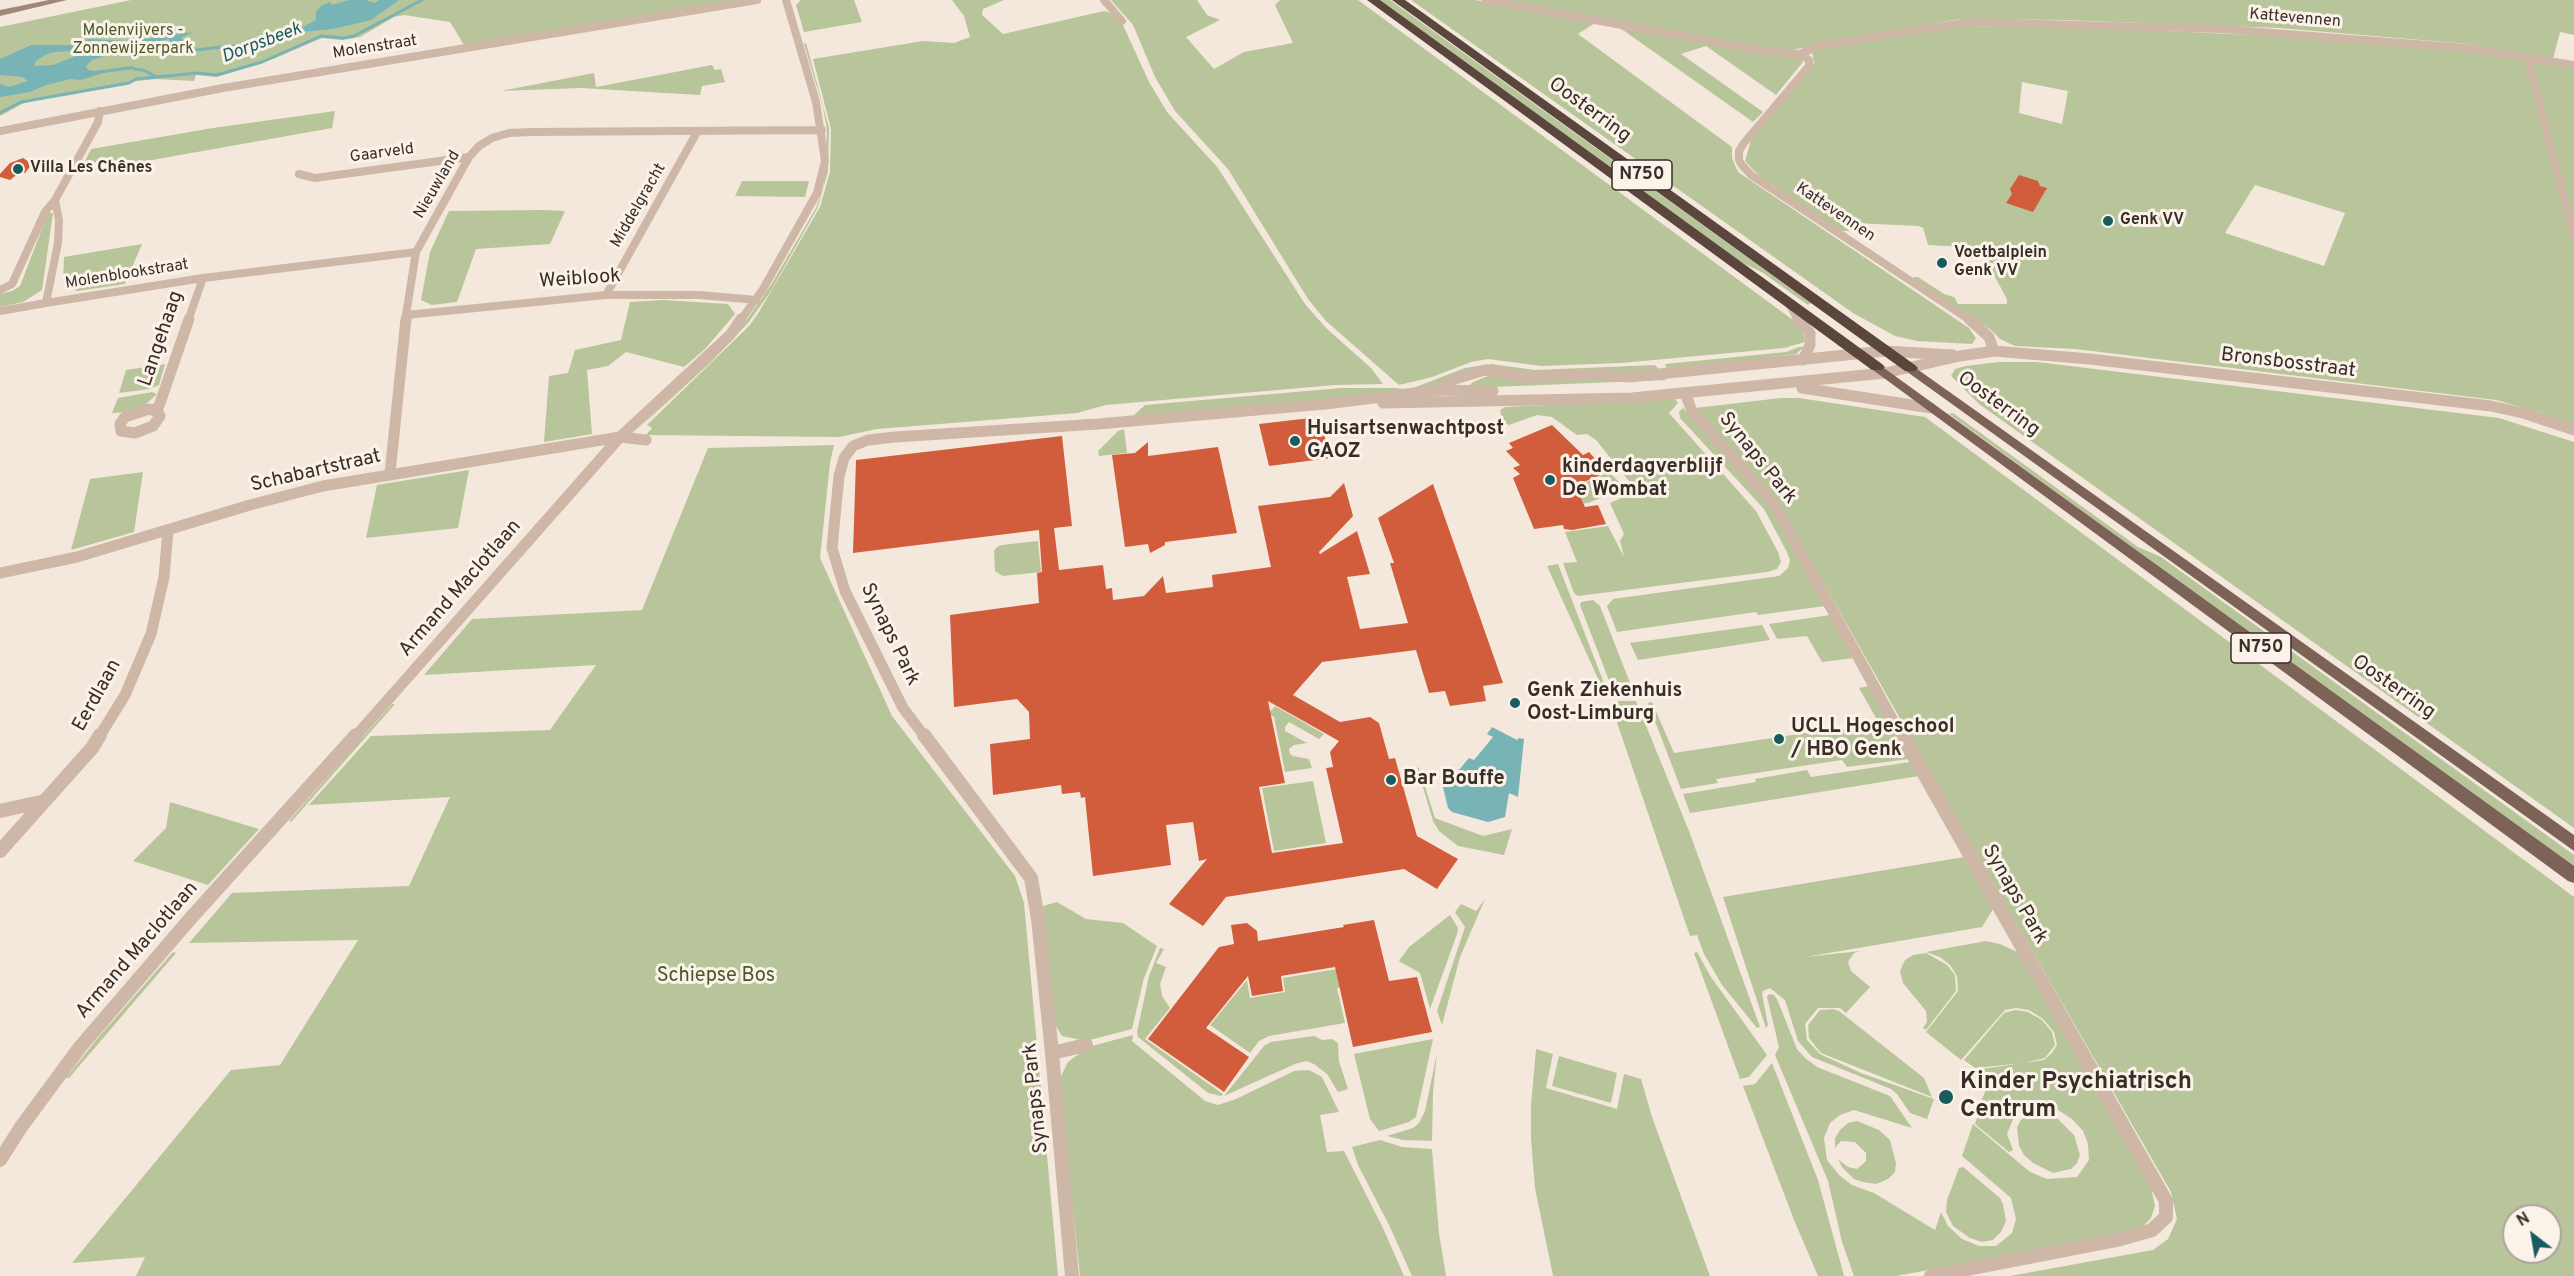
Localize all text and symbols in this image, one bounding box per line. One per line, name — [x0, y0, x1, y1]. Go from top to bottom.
street label: Kattevennen — [2249, 5, 2341, 33]
water label: Dorpsbeek — [219, 19, 305, 69]
park label: Molenvijvers - Zonnewijzerpark — [72, 22, 194, 60]
street label: Molenstraat — [331, 32, 419, 64]
street label: Oosterring — [1543, 73, 1635, 149]
street label: Gaarveld — [349, 140, 415, 168]
street label: Nieuwland — [411, 148, 465, 222]
place label: Villa Les Chênes — [30, 159, 152, 179]
street label: Middelgracht — [607, 160, 671, 252]
road number: N750 — [1612, 160, 1672, 190]
marker: Villa Les Chênes — [11, 162, 25, 176]
street label: Kattevennen — [1792, 179, 1878, 247]
place label: Genk VV — [2120, 211, 2184, 231]
marker: Genk VV — [2101, 214, 2115, 228]
place label: Voetbalplein Genk VV — [1954, 244, 2047, 282]
street label: Molenblookstraat — [64, 256, 190, 294]
marker: Voetbalplein Genk VV — [1935, 256, 1949, 270]
street label: Weiblook — [538, 265, 622, 295]
street label: Langehaag — [134, 288, 190, 390]
street label: Bronsbosstraat — [2219, 344, 2357, 384]
street label: Oosterring — [1952, 367, 2044, 443]
street label: Synaps Park — [1713, 408, 1801, 510]
place label: Huisartsenwachtpost GAOZ — [1307, 418, 1504, 465]
marker: Huisartsenwachtpost GAOZ — [1288, 434, 1302, 448]
street label: Schabartstraat — [249, 445, 383, 499]
place label: kinderdagverblijf De Wombat — [1562, 456, 1723, 503]
marker: kinderdagverblijf De Wombat — [1543, 473, 1557, 487]
street label: Armand Maclotlaan — [395, 515, 527, 663]
street label: Synaps Park — [854, 580, 924, 690]
road number: N750 — [2231, 633, 2291, 663]
street label: Oosterring — [2347, 651, 2439, 725]
street label: Eerdlaan — [68, 656, 128, 736]
place label: Genk Ziekenhuis Oost-Limburg — [1527, 680, 1682, 727]
marker: Genk Ziekenhuis Oost-Limburg — [1508, 696, 1522, 710]
place label: UCLL Hogeschool / HBO Genk — [1791, 716, 1955, 763]
marker: UCLL Hogeschool / HBO Genk — [1772, 732, 1786, 746]
place label: Bar Bouffe — [1403, 768, 1505, 792]
marker: Bar Bouffe — [1384, 773, 1398, 787]
street label: Synaps Park — [1976, 841, 2052, 949]
street label: Armand Maclotlaan — [72, 877, 204, 1025]
park label: Schiepse Bos — [657, 965, 775, 989]
street label: Synaps Park — [1019, 1042, 1055, 1154]
place label: Kinder Psychiatrisch Centrum — [1960, 1069, 2192, 1125]
marker: Kinder Psychiatrisch Centrum — [1937, 1088, 1955, 1106]
north arrow — [2502, 1204, 2562, 1264]
text: N — [2514, 1209, 2534, 1232]

